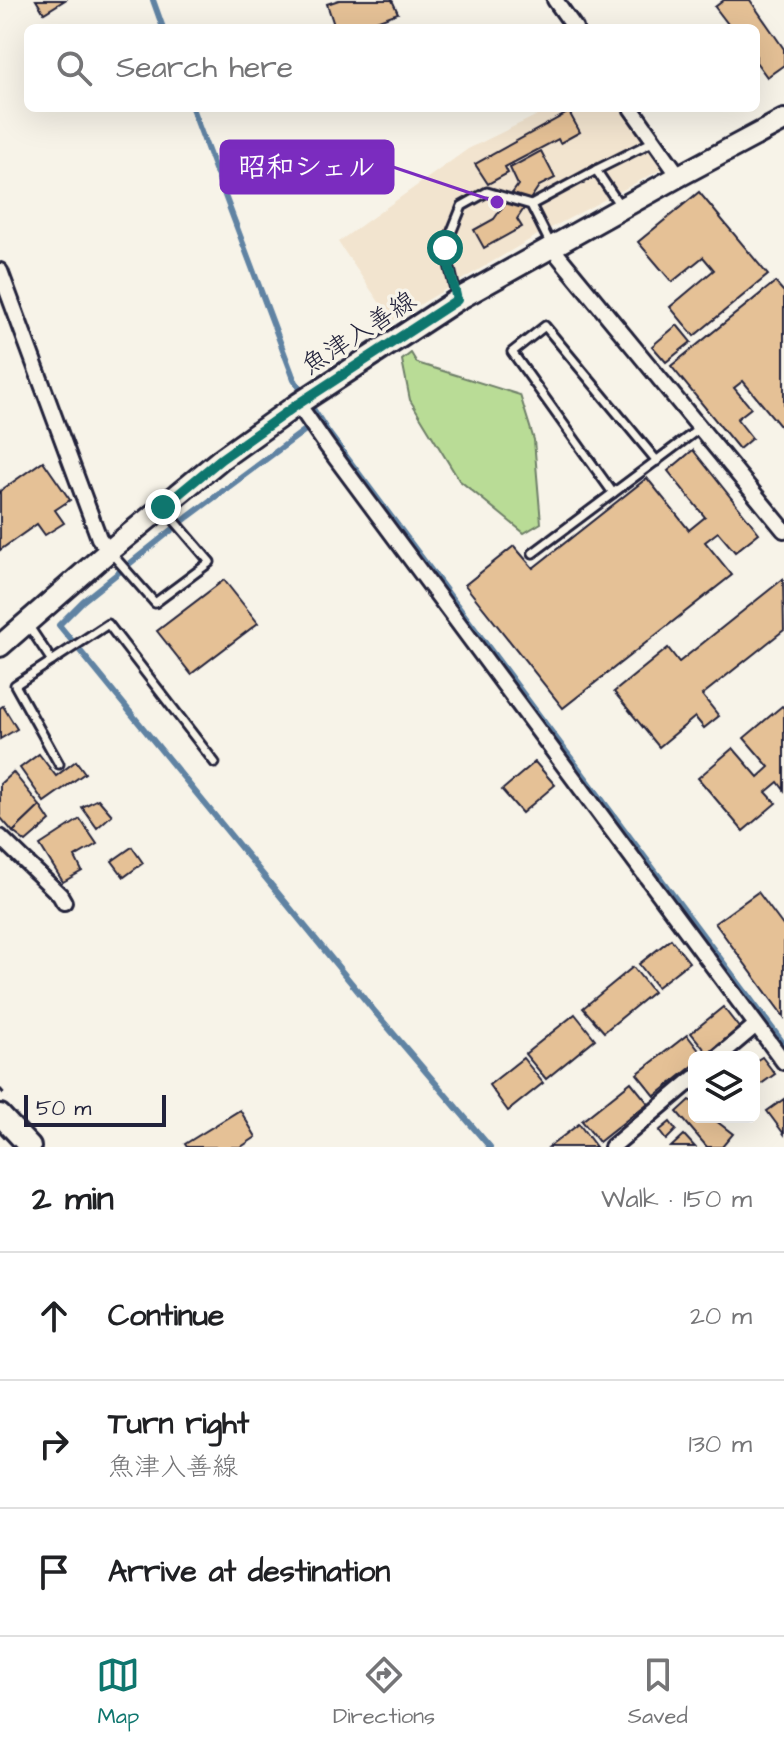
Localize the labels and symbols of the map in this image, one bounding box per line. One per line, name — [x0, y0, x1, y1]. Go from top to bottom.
callout: 昭和シェル — [221, 141, 393, 193]
text: 昭和シェル — [238, 148, 376, 187]
route start — [427, 230, 463, 266]
street label: 魚津入善線 — [295, 282, 423, 384]
route end — [145, 489, 181, 525]
scale bar — [24, 1091, 166, 1127]

